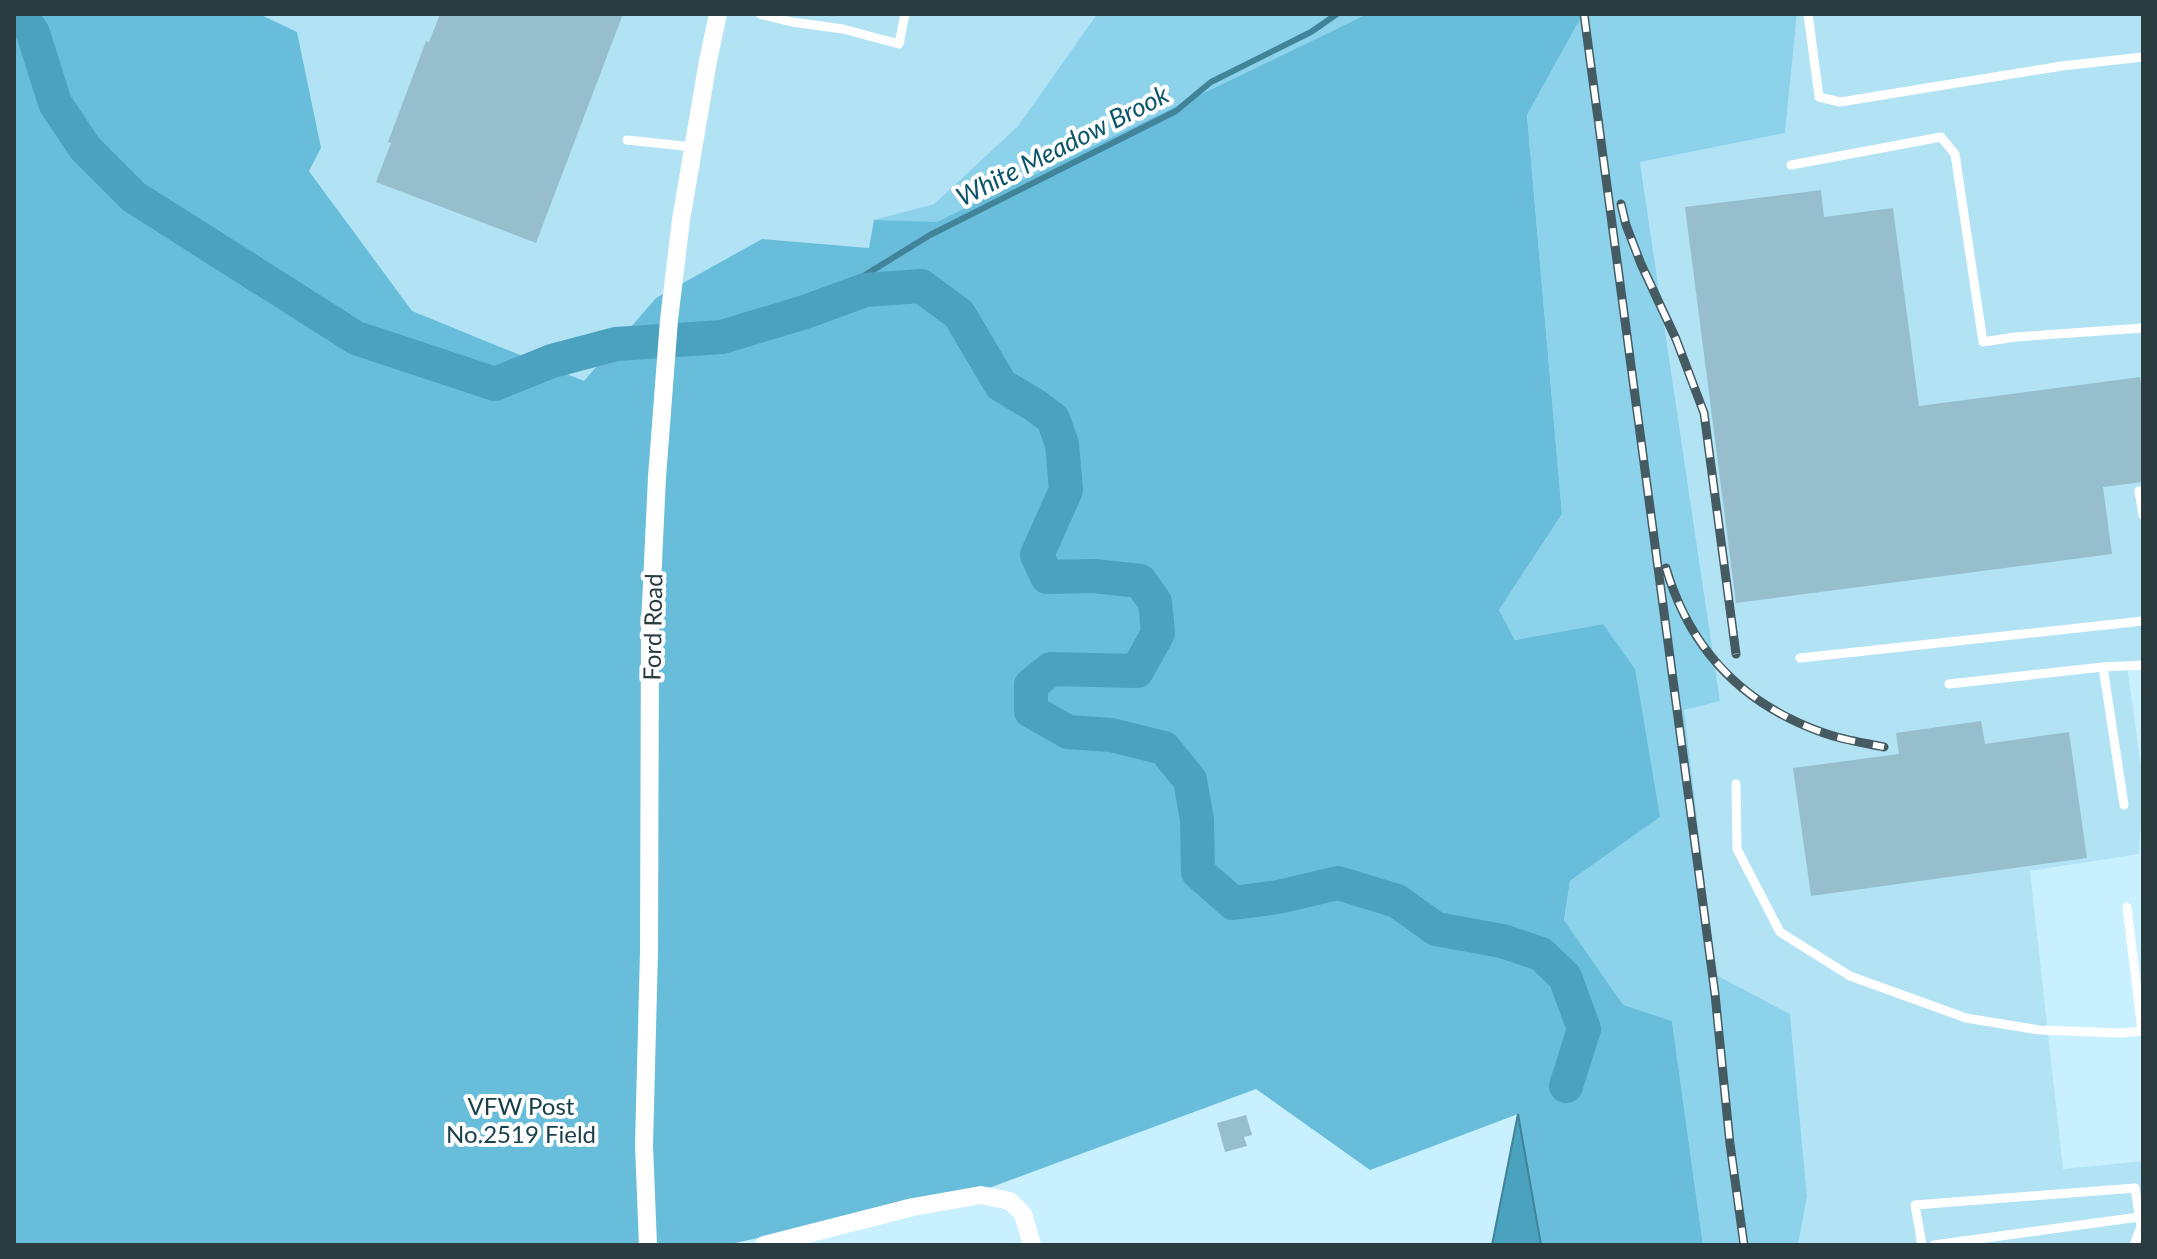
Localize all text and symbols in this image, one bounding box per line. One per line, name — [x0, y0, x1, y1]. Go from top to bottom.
water label: White Meadow Brook — [950, 77, 1174, 212]
street label: Ford Road — [637, 573, 667, 681]
park label: VFW Post No.2519 Field — [446, 1091, 596, 1148]

